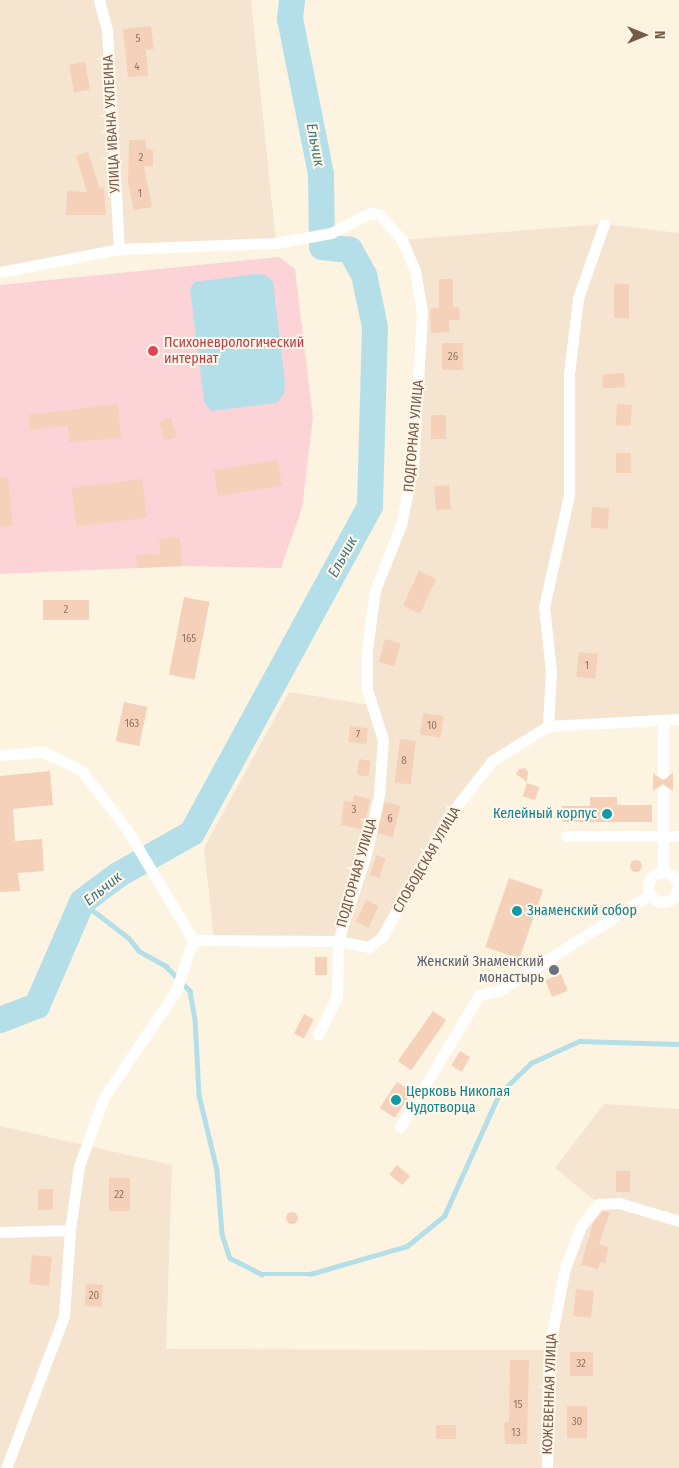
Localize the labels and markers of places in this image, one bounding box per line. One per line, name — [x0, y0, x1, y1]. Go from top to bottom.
place label: Психоневрологический интернат — [164, 335, 304, 368]
marker: Психоневрологический интернат — [146, 344, 160, 358]
place label: Келейный корпус — [493, 806, 597, 822]
marker: Келейный корпус — [601, 808, 613, 820]
place label: Знаменский собор — [527, 903, 637, 919]
marker: Знаменский собор — [511, 905, 523, 917]
place label: Женский Знаменский монастырь — [417, 954, 544, 986]
marker: Женский Знаменский монастырь — [548, 964, 560, 976]
place label: Церковь Николая Чудотворца — [406, 1084, 510, 1116]
marker: Церковь Николая Чудотворца — [390, 1094, 402, 1106]

